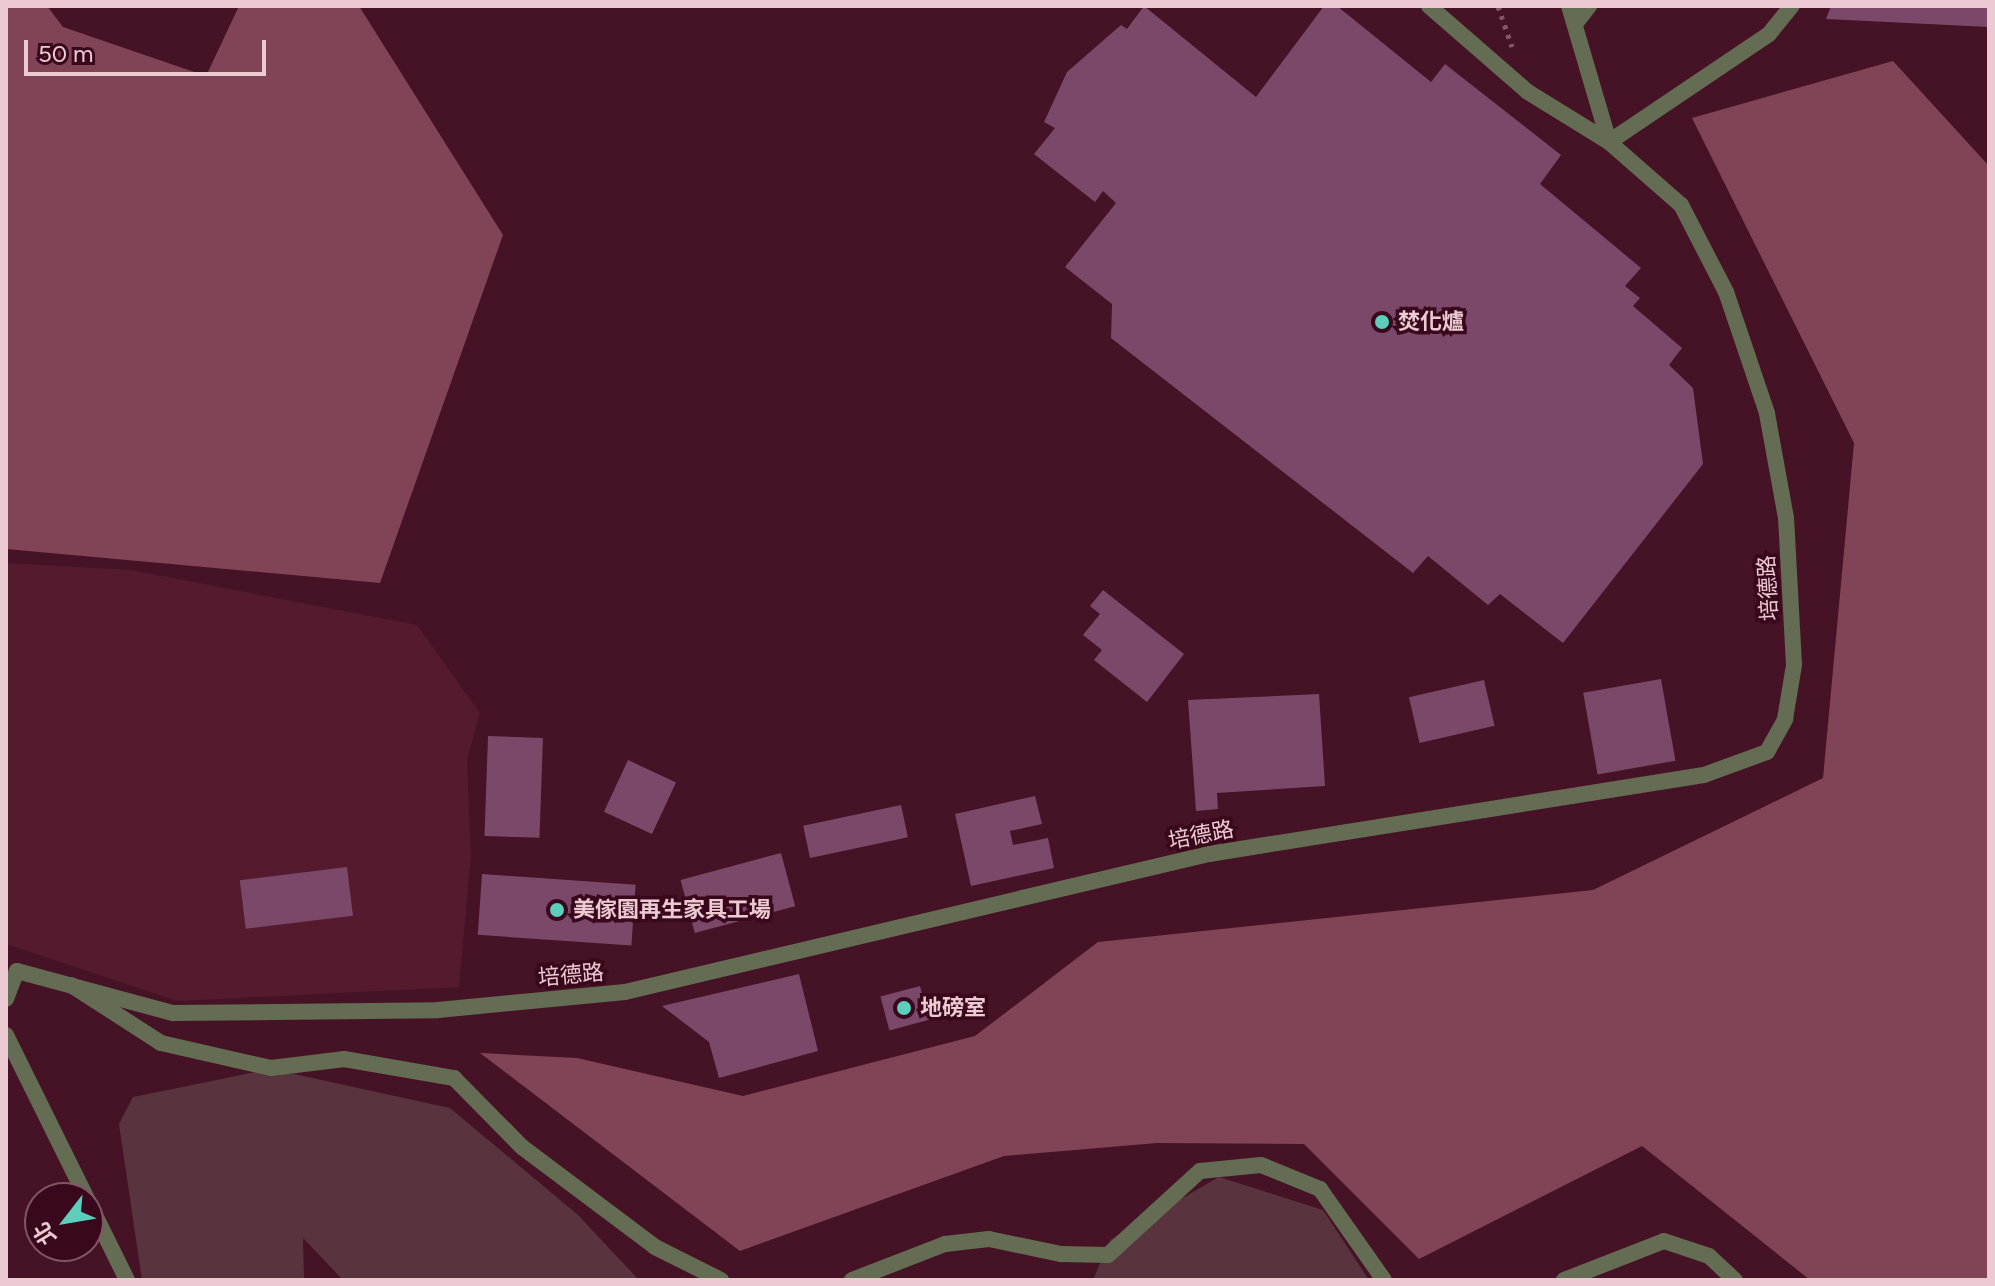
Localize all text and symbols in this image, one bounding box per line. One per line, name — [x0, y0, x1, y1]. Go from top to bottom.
scale bar — [28, 24, 270, 74]
text: 50 m — [38, 39, 94, 68]
place label: 焚化爐 — [1398, 309, 1464, 335]
marker: 焚化爐 — [1373, 313, 1391, 331]
street label: 培德路 — [1753, 554, 1783, 622]
street label: 培德路 — [1166, 816, 1236, 854]
place label: 美傢園再生家具工場 — [573, 897, 771, 923]
marker: 美傢園再生家具工場 — [548, 901, 566, 919]
street label: 培德路 — [537, 959, 605, 991]
place label: 地磅室 — [920, 995, 986, 1021]
marker: 地磅室 — [895, 999, 913, 1017]
north arrow — [24, 1182, 104, 1262]
text: 北 — [27, 1217, 62, 1250]

